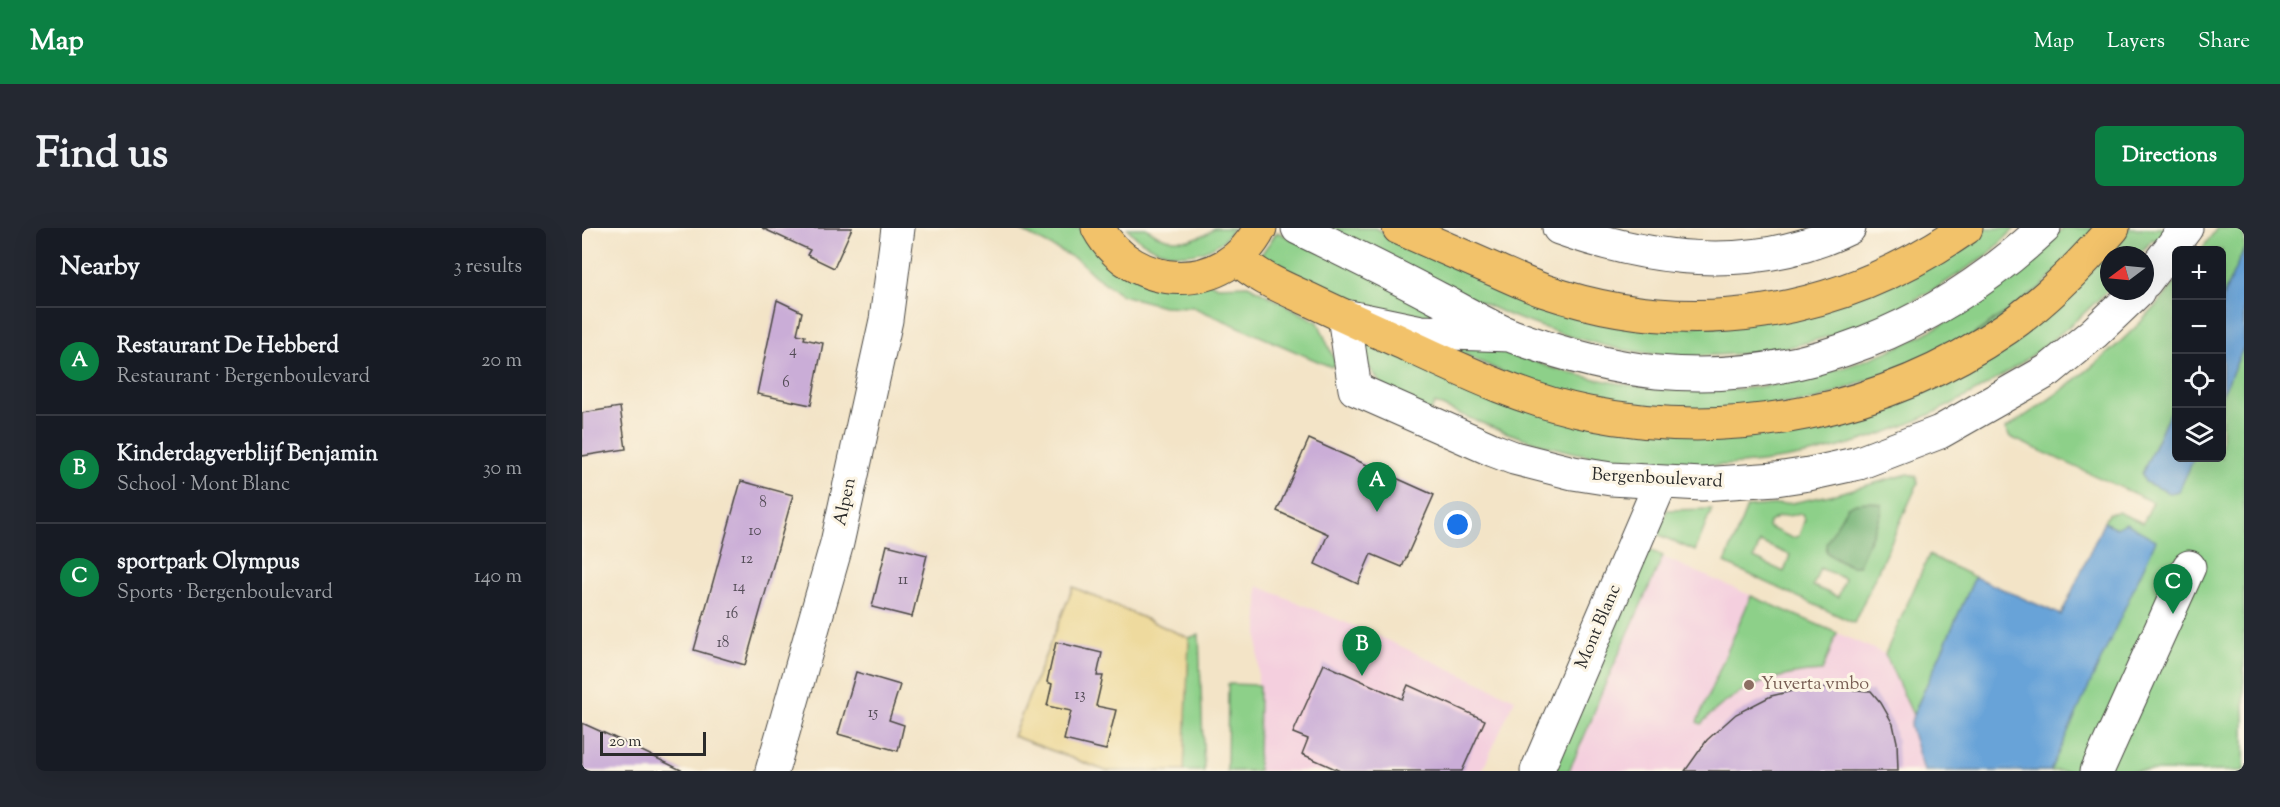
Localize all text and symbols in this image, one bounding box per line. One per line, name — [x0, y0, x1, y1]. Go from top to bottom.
text: Map — [30, 22, 84, 62]
text: Map — [2034, 27, 2074, 57]
text: Layers — [2107, 27, 2165, 57]
text: Share — [2198, 27, 2250, 57]
text: Find us — [36, 126, 168, 186]
button: Directions — [2095, 126, 2244, 186]
north arrow — [2100, 246, 2154, 300]
map controls — [2172, 246, 2226, 462]
button: + — [2172, 246, 2226, 300]
text: Nearby — [60, 249, 140, 286]
text: 3 results — [453, 253, 522, 282]
button: − — [2172, 300, 2226, 354]
text: Restaurant De Hebberd — [117, 331, 339, 363]
house number: 4 — [789, 341, 797, 362]
text: A — [71, 347, 88, 376]
text: 20 m — [481, 347, 522, 376]
button: locate — [2172, 354, 2226, 408]
text: Restaurant · Bergenboulevard — [117, 363, 370, 392]
house number: 6 — [782, 373, 790, 394]
button: layers — [2172, 408, 2226, 462]
text: Kinderdagverblijf Benjamin — [117, 439, 378, 471]
text: B — [73, 455, 86, 484]
text: 30 m — [483, 455, 522, 484]
pin: A — [1358, 462, 1396, 512]
street label: Bergenboulevard — [1591, 463, 1723, 495]
text: School · Mont Blanc — [117, 471, 290, 500]
street label: Alpen — [828, 475, 864, 528]
house number: 8 — [759, 493, 767, 514]
your location — [1443, 510, 1472, 539]
house number: 10 — [749, 521, 762, 542]
text: sportpark Olympus — [117, 547, 300, 579]
house number: 12 — [741, 549, 753, 570]
text: C — [71, 563, 88, 592]
text: 140 m — [474, 563, 522, 592]
pin: C — [2154, 564, 2192, 614]
house number: 11 — [898, 570, 908, 591]
house number: 14 — [733, 577, 746, 598]
text: Sports · Bergenboulevard — [117, 579, 333, 608]
street label: Mont Blanc — [1570, 581, 1628, 673]
house number: 16 — [726, 604, 738, 625]
pin: B — [1342, 626, 1382, 676]
house number: 18 — [717, 633, 729, 654]
place label: Yuverta vmbo — [1761, 672, 1869, 698]
marker: Yuverta vmbo — [1742, 678, 1756, 692]
house number: 13 — [1074, 685, 1086, 706]
house number: 15 — [868, 703, 878, 724]
scale bar — [600, 729, 706, 756]
text: 20 m — [609, 731, 642, 754]

